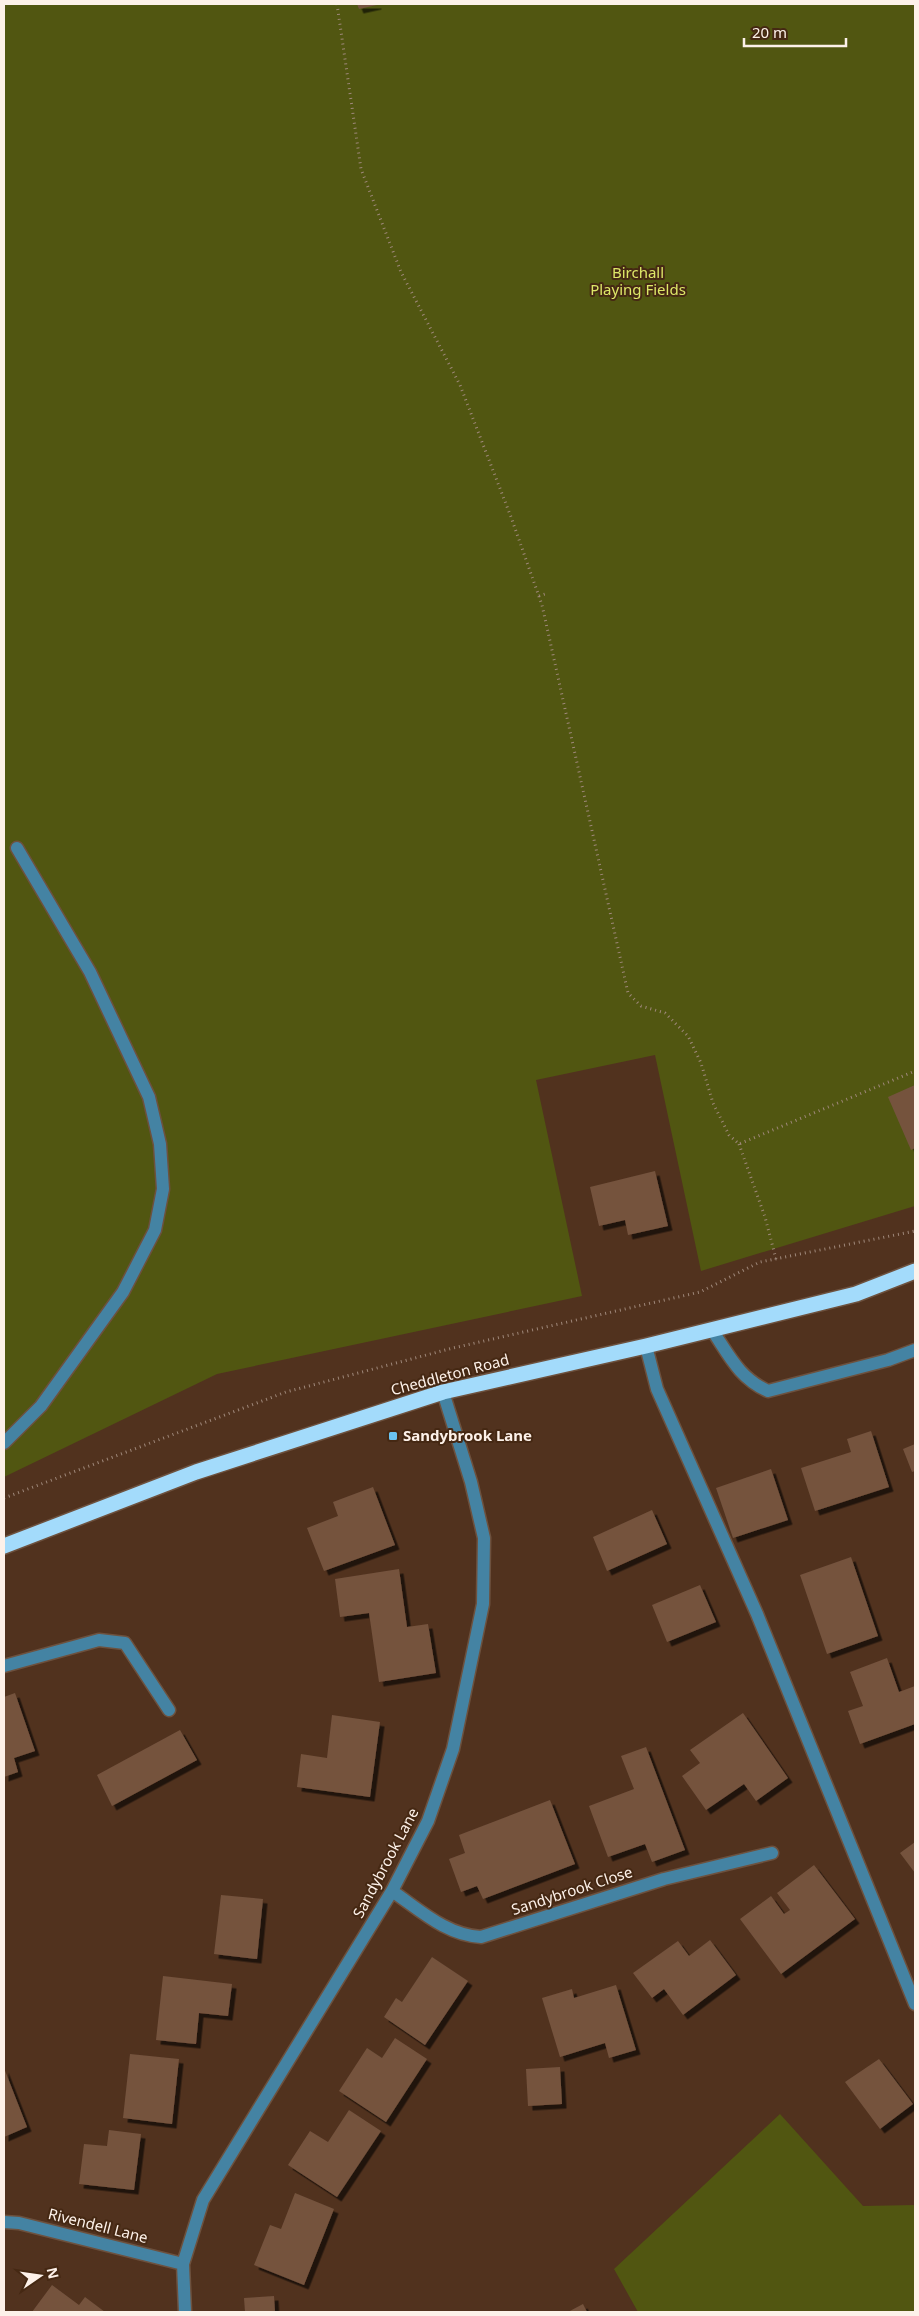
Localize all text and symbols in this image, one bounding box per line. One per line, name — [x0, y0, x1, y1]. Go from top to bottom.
scale bar — [744, 15, 846, 47]
text: 20 m — [752, 22, 787, 42]
park label: Birchall Playing Fields — [590, 262, 686, 299]
street label: Cheddleton Road — [388, 1349, 511, 1399]
place label: Sandybrook Lane — [403, 1425, 532, 1445]
marker: Sandybrook Lane — [387, 1430, 399, 1442]
street label: Sandybrook Lane — [348, 1804, 423, 1921]
street label: Sandybrook Close — [509, 1861, 635, 1919]
street label: Rivendell Lane — [46, 2203, 150, 2247]
north arrow — [15, 2251, 65, 2301]
text: N — [43, 2265, 64, 2281]

